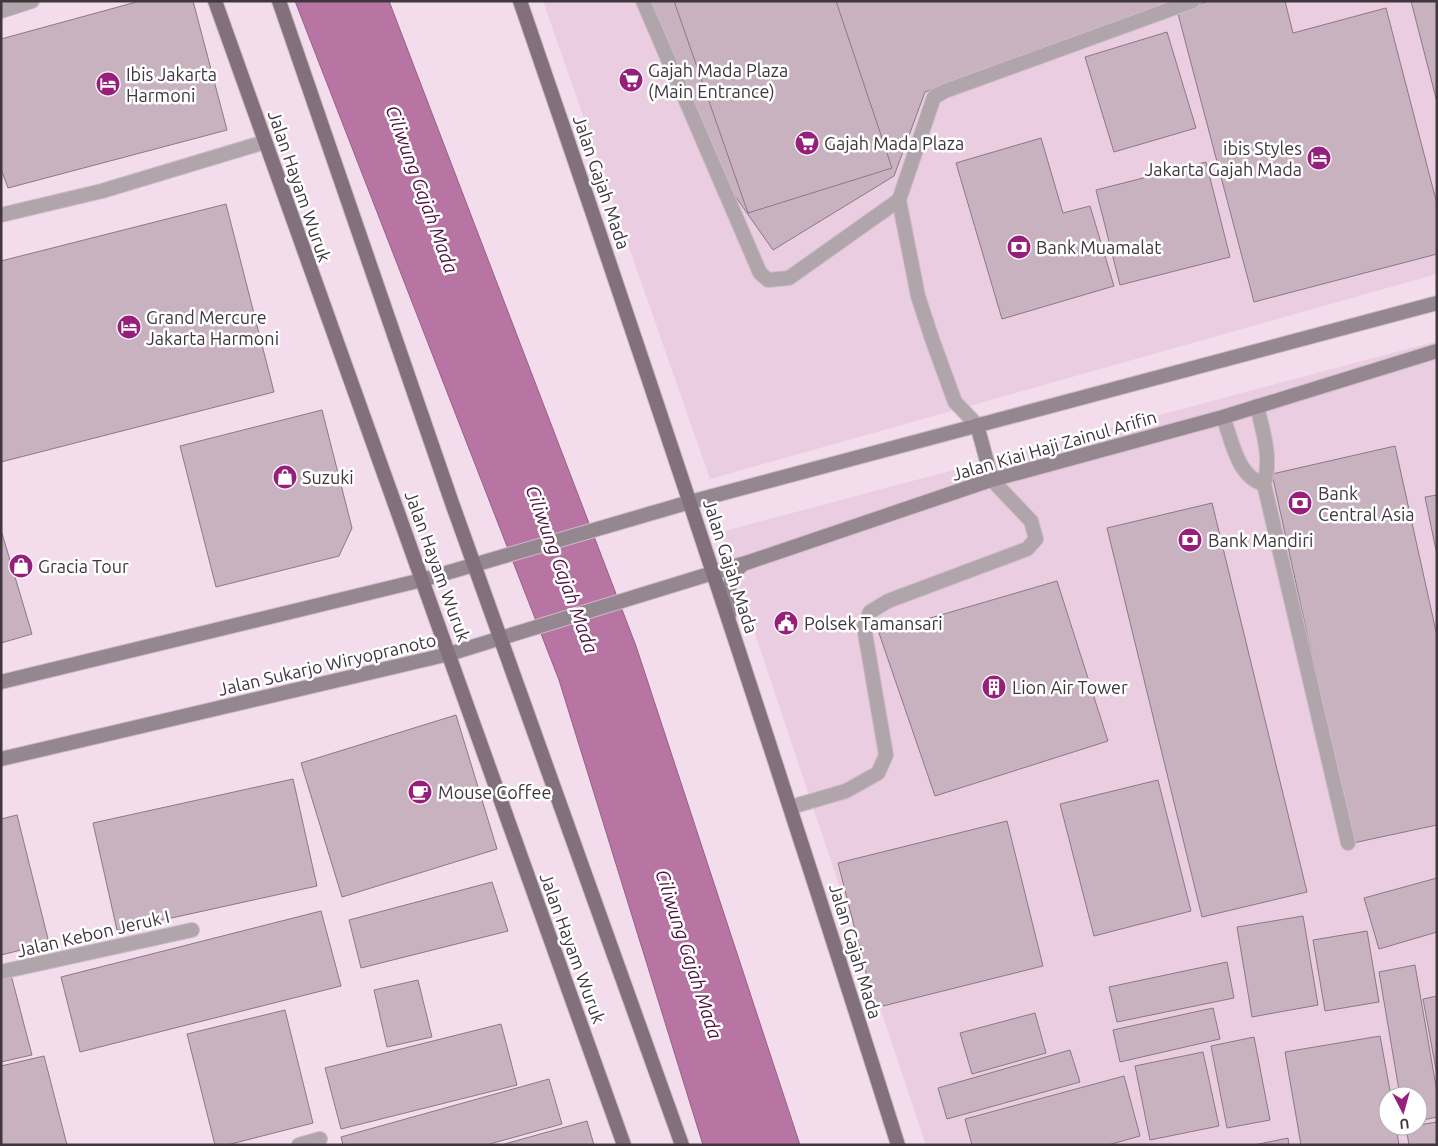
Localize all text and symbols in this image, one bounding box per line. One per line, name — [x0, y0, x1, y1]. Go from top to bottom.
place label: Gajah Mada Plaza (Main Entrance) — [648, 60, 788, 102]
place label: Ibis Jakarta Harmoni — [126, 64, 217, 105]
supermarket icon: Gajah Mada Plaza (Main Entrance) — [618, 67, 644, 93]
hotel icon: Ibis Jakarta Harmoni — [95, 71, 121, 97]
water label: Ciliwung Gajah Mada — [381, 102, 463, 276]
street label: Jalan Hayam Wuruk — [265, 108, 335, 264]
street label: Jalan Gajah Mada — [570, 112, 634, 252]
supermarket icon: Gajah Mada Plaza — [794, 130, 820, 156]
place label: Gajah Mada Plaza — [824, 133, 964, 153]
place label: ibis Styles Jakarta Gajah Mada — [1144, 138, 1302, 179]
hotel icon: ibis Styles Jakarta Gajah Mada — [1306, 145, 1332, 171]
bank icon: Bank Muamalat — [1006, 234, 1032, 260]
place label: Bank Muamalat — [1036, 237, 1161, 257]
place label: Grand Mercure Jakarta Harmoni — [146, 307, 279, 348]
hotel icon: Grand Mercure Jakarta Harmoni — [116, 314, 142, 340]
street label: Jalan Kiai Haji Zainul Arifin — [949, 406, 1159, 484]
shop icon: Suzuki — [272, 464, 298, 490]
place label: Suzuki — [302, 467, 354, 487]
water label: Ciliwung Gajah Mada — [521, 482, 603, 656]
place label: Bank Central Asia — [1318, 483, 1415, 524]
street label: Jalan Hayam Wuruk — [401, 488, 475, 644]
bank icon: Bank Central Asia — [1287, 490, 1313, 516]
street label: Jalan Gajah Mada — [700, 496, 762, 636]
bank icon: Bank Mandiri — [1177, 527, 1203, 553]
place label: Bank Mandiri — [1208, 530, 1313, 550]
shop icon: Gracia Tour — [8, 553, 34, 579]
place label: Gracia Tour — [38, 556, 129, 576]
public building icon: Polsek Tamansari — [773, 610, 799, 636]
place label: Polsek Tamansari — [804, 613, 943, 633]
street label: Jalan Sukarjo Wiryopranoto — [216, 629, 438, 699]
building icon: Lion Air Tower — [981, 674, 1007, 700]
place label: Lion Air Tower — [1012, 677, 1128, 697]
cafe icon: Mouse Coffee — [407, 779, 433, 805]
place label: Mouse Coffee — [438, 782, 551, 802]
water label: Ciliwung Gajah Mada — [651, 866, 727, 1042]
street label: Jalan Hayam Wuruk — [536, 870, 610, 1026]
street label: Jalan Gajah Mada — [826, 881, 886, 1021]
street label: Jalan Kebon Jeruk I — [15, 906, 171, 960]
north arrow — [1378, 1086, 1428, 1136]
text: U — [1399, 1115, 1410, 1132]

